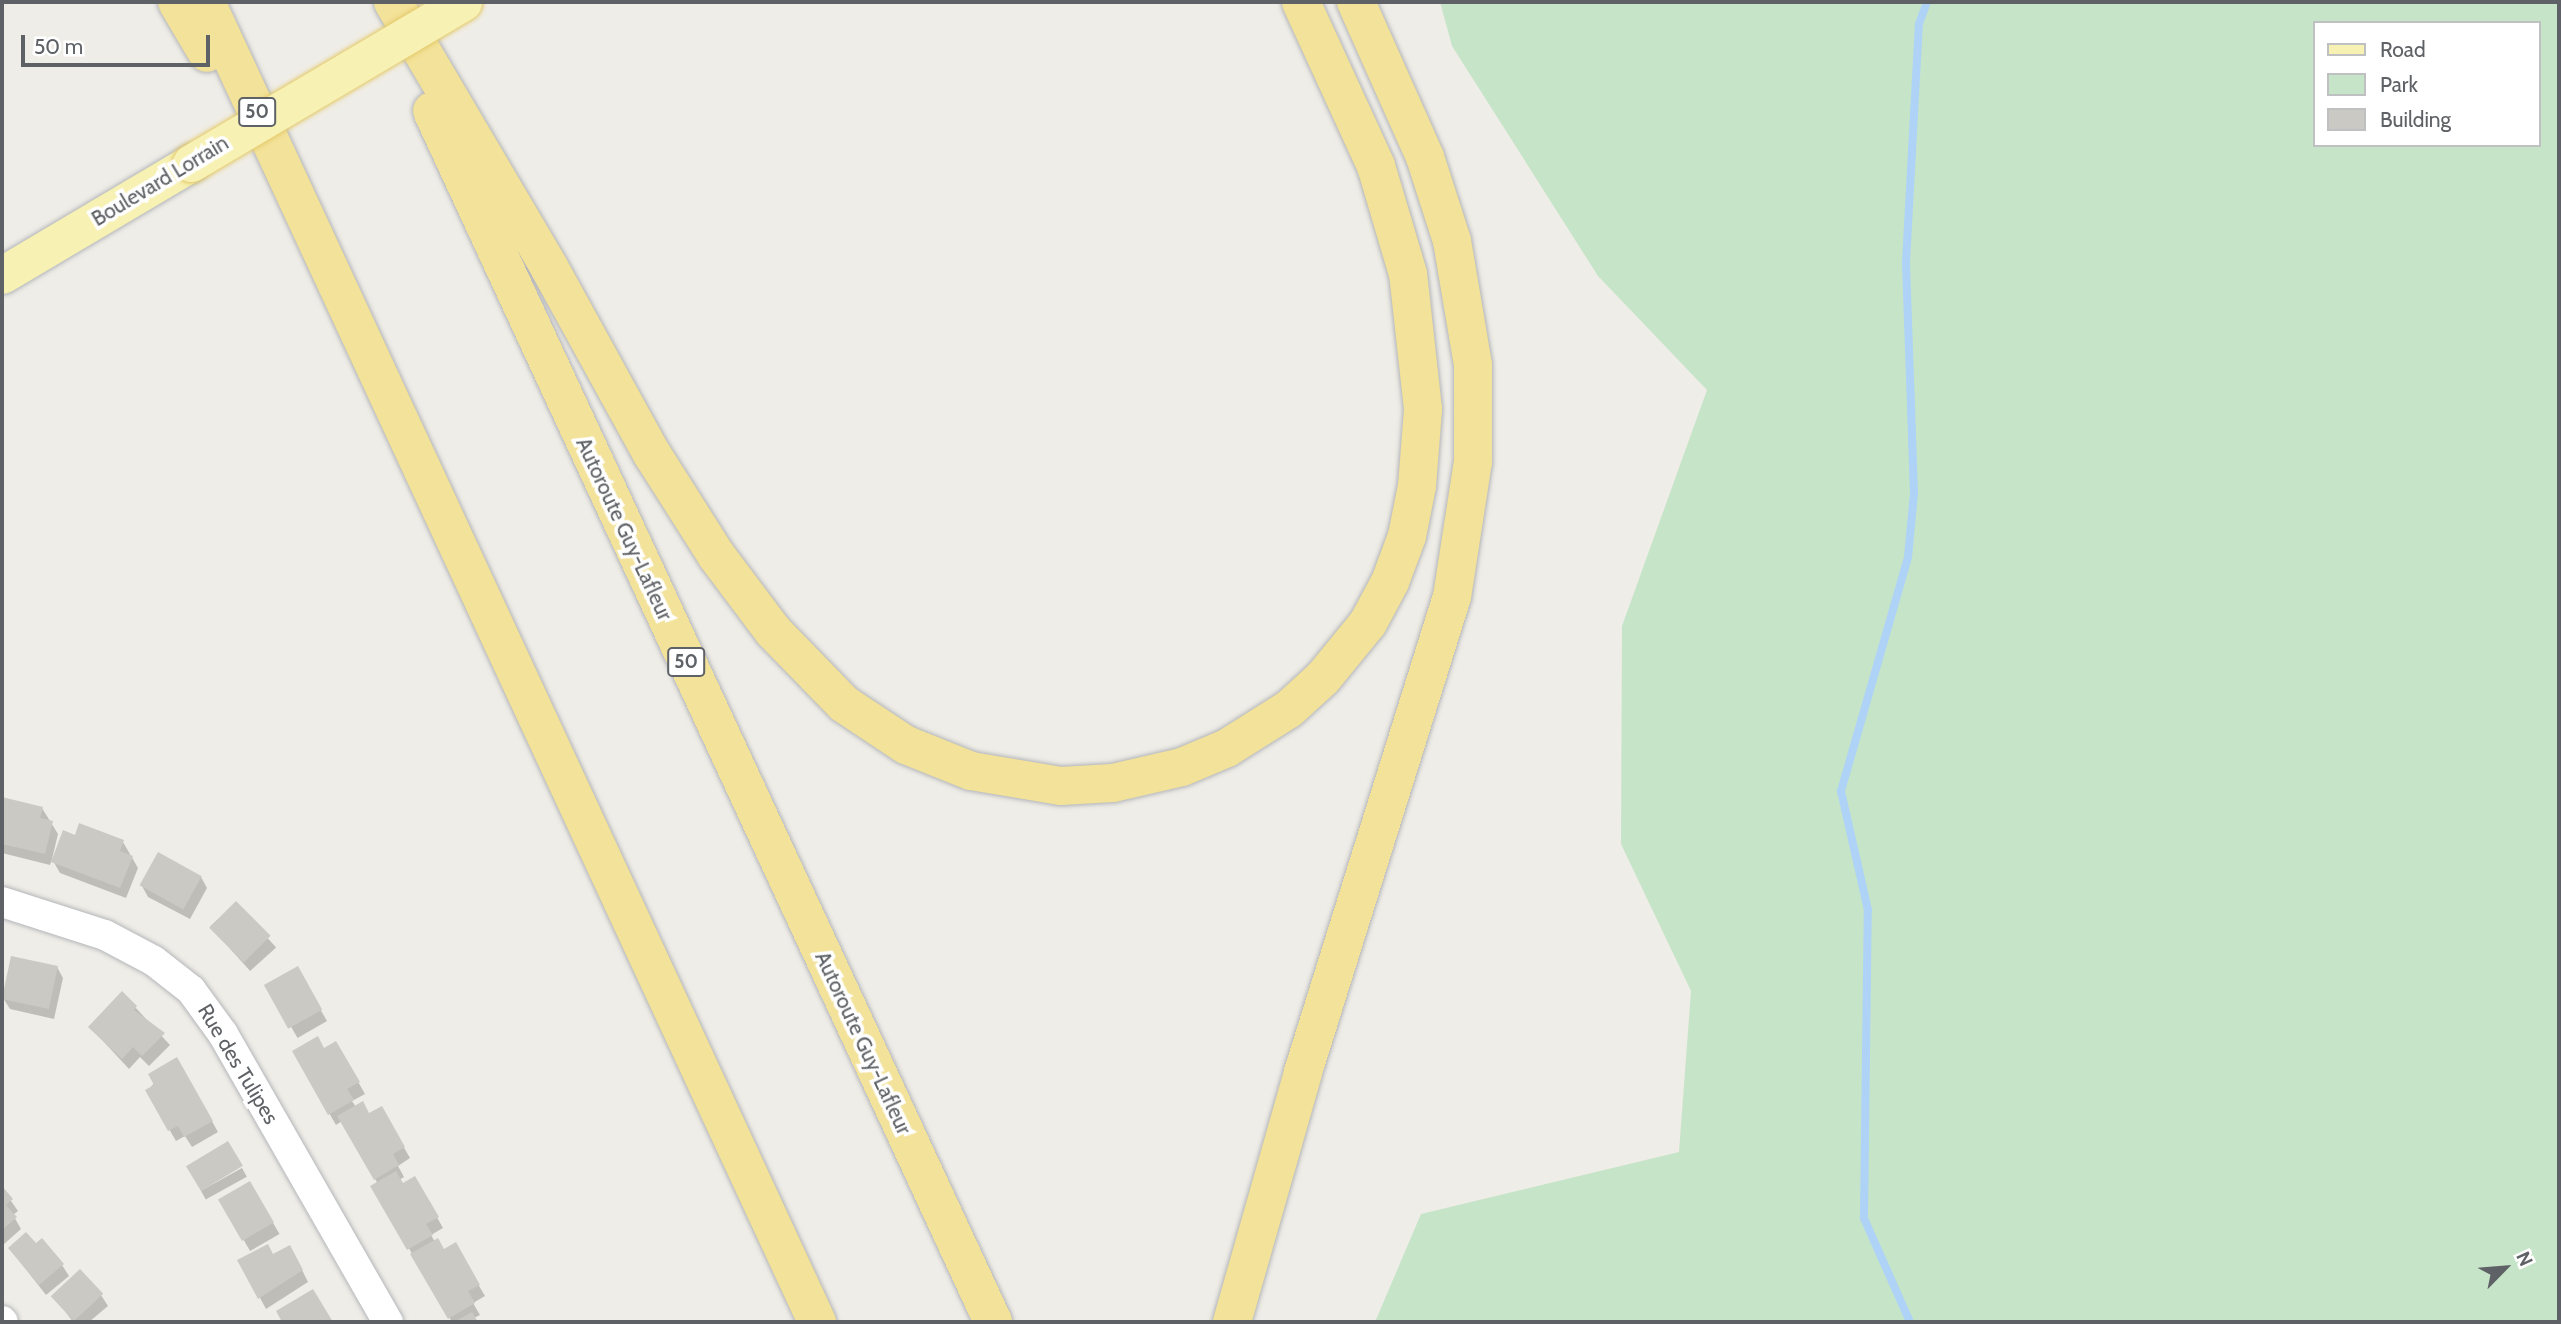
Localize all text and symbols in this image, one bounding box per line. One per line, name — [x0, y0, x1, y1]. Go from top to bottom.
scale bar — [24, 21, 214, 65]
legend — [2312, 21, 2540, 147]
text: 50 m — [34, 34, 83, 59]
text: Road — [2380, 37, 2426, 62]
text: Park — [2380, 72, 2418, 97]
road number: 50 — [238, 96, 276, 128]
text: Building — [2380, 107, 2451, 132]
street label: Boulevard Lorrain — [87, 130, 233, 232]
street label: Autoroute Guy-Lafleur — [571, 434, 677, 624]
road number: 50 — [667, 646, 705, 678]
street label: Autoroute Guy-Lafleur — [810, 948, 916, 1138]
street label: Rue des Tulipes — [192, 999, 284, 1129]
north arrow — [2470, 1233, 2540, 1303]
text: N — [2511, 1248, 2538, 1270]

